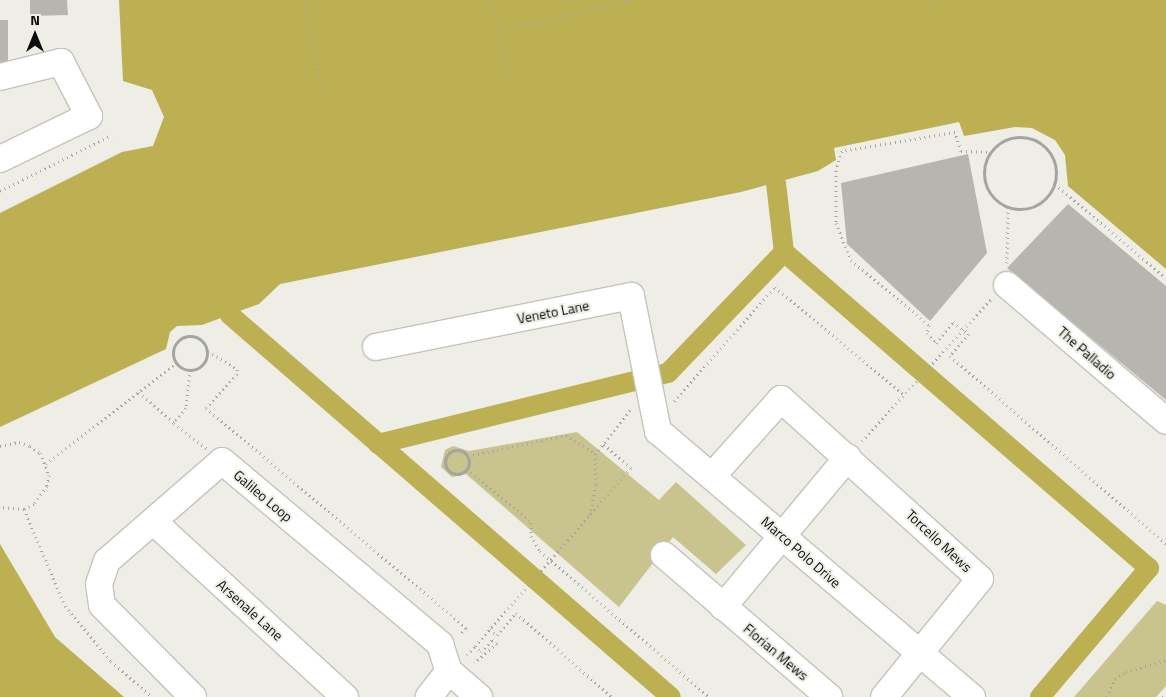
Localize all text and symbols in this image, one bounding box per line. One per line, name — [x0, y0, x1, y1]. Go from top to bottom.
text: N — [30, 9, 40, 30]
north arrow — [10, 10, 60, 60]
street label: Veneto Lane — [516, 297, 590, 327]
street label: The Palladio — [1054, 323, 1120, 383]
street label: Galileo Loop — [230, 467, 296, 525]
street label: Torcello Mews — [903, 506, 975, 576]
street label: Marco Polo Drive — [758, 513, 844, 591]
street label: Arsenale Lane — [214, 576, 286, 644]
street label: Florian Mews — [740, 620, 812, 684]

